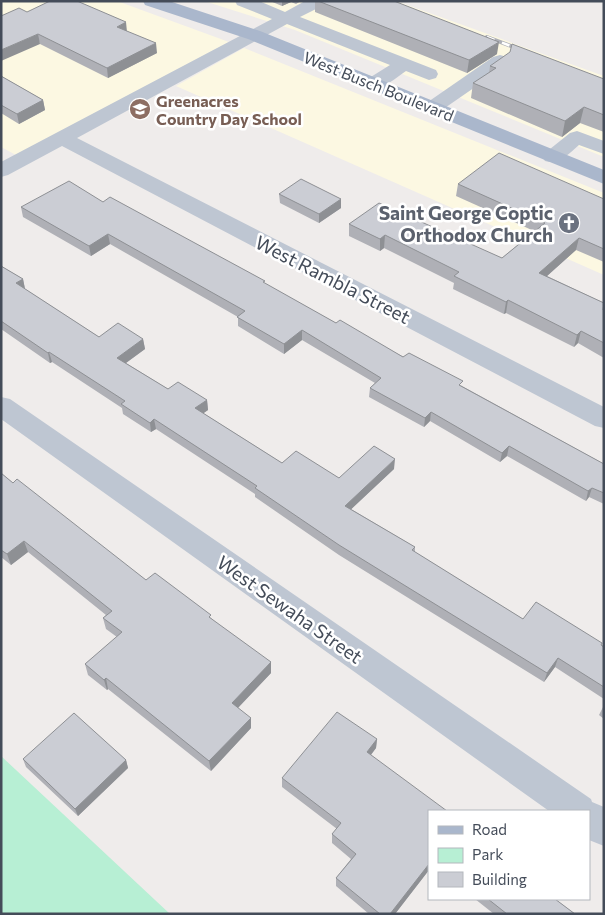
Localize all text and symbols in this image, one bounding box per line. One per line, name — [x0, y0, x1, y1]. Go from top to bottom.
street label: West Busch Boulevard — [301, 47, 457, 125]
place label: Greenacres Country Day School — [156, 91, 302, 128]
school or university icon: Greenacres Country Day School — [128, 97, 152, 121]
place label: Saint George Coptic Orthodox Church — [379, 201, 553, 246]
church icon: Saint George Coptic Orthodox Church — [557, 211, 581, 235]
street label: West Rambla Street — [252, 230, 414, 328]
street label: West Sewaha Street — [213, 550, 367, 668]
legend — [428, 810, 590, 900]
text: Road — [472, 820, 507, 838]
text: Park — [472, 845, 503, 863]
text: Building — [472, 870, 527, 888]

